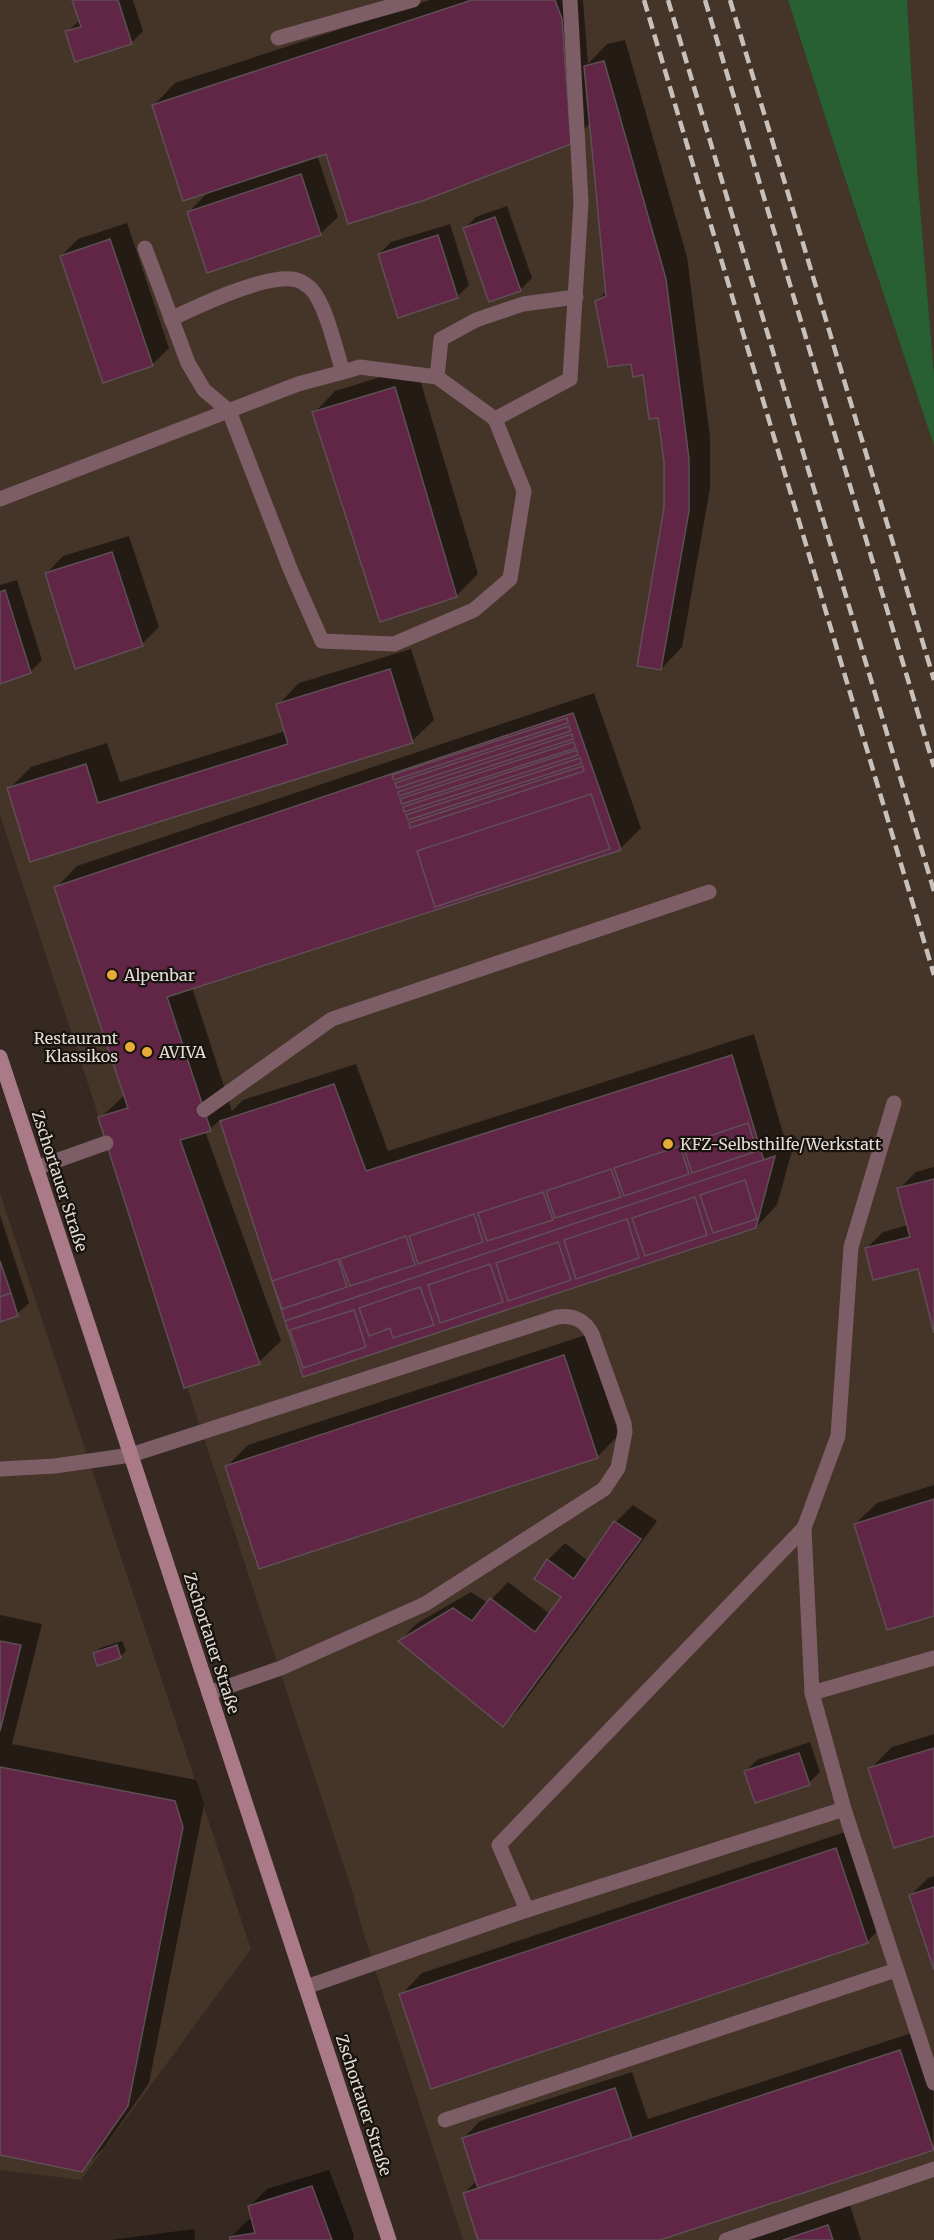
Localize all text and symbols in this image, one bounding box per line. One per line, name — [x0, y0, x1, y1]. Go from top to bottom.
place label: Alpenbar — [123, 965, 195, 985]
marker: Alpenbar — [105, 968, 119, 982]
place label: Restaurant Klassikos — [34, 1028, 119, 1066]
marker: Restaurant Klassikos — [123, 1040, 137, 1054]
place label: AVIVA — [158, 1042, 207, 1062]
marker: AVIVA — [140, 1045, 154, 1059]
street label: Zschortauer Straße — [28, 1108, 92, 1254]
place label: KFZ-Selbsthilfe/Werkstatt — [680, 1134, 882, 1154]
marker: KFZ-Selbsthilfe/Werkstatt — [661, 1137, 675, 1151]
street label: Zschortauer Straße — [180, 1570, 244, 1716]
street label: Zschortauer Straße — [332, 2032, 396, 2178]

